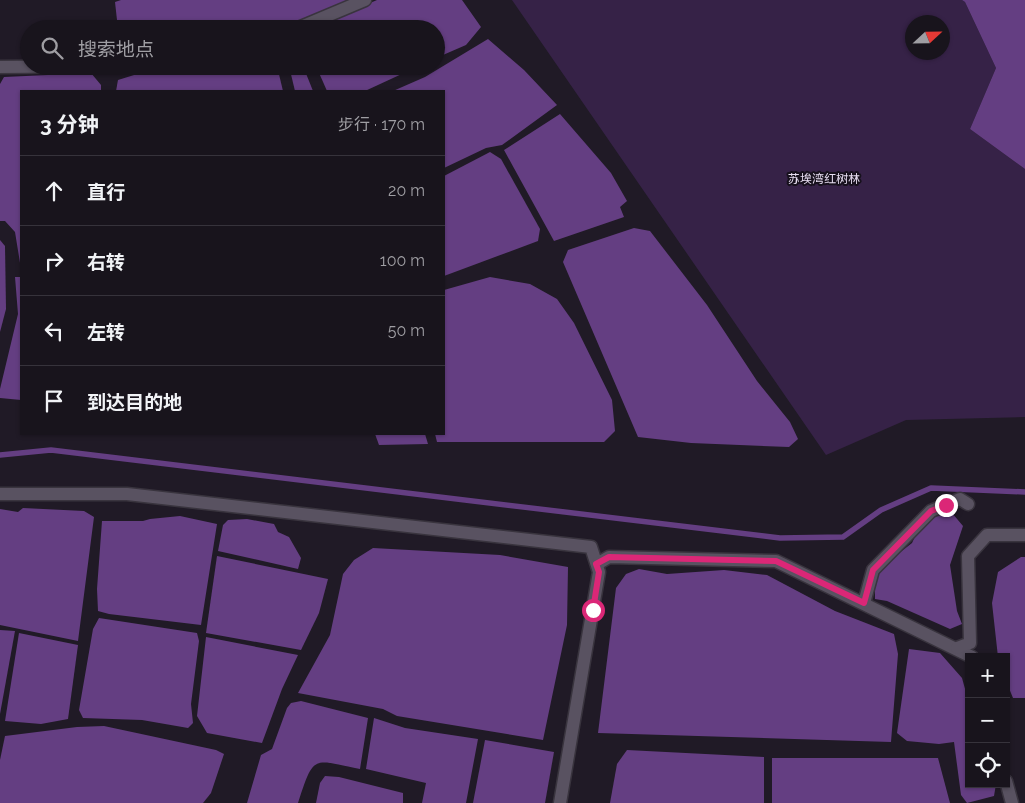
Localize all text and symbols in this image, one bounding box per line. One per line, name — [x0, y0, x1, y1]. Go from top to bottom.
north arrow — [905, 15, 950, 60]
search box — [20, 20, 445, 75]
icon: search — [38, 34, 66, 62]
text: 搜索地点 — [78, 38, 154, 60]
text: 3 分钟 — [40, 112, 99, 137]
text: 步行 · 170 m — [338, 115, 425, 134]
park label: 苏埃湾红树林 — [788, 172, 860, 186]
icon: ahead — [40, 177, 68, 205]
text: 直行 — [87, 181, 125, 203]
text: 20 m — [388, 181, 425, 200]
icon: right — [40, 247, 68, 275]
text: 右转 — [87, 251, 125, 273]
text: 100 m — [380, 251, 425, 270]
icon: left — [40, 317, 68, 345]
text: 左转 — [87, 321, 125, 343]
text: 50 m — [388, 321, 425, 340]
icon: arrive — [40, 387, 68, 415]
text: 到达目的地 — [87, 391, 182, 413]
route end — [935, 494, 958, 517]
route start — [582, 599, 605, 622]
map controls — [965, 653, 1010, 788]
button: + — [965, 653, 1010, 698]
button: − — [965, 698, 1010, 743]
button: locate — [965, 743, 1010, 788]

